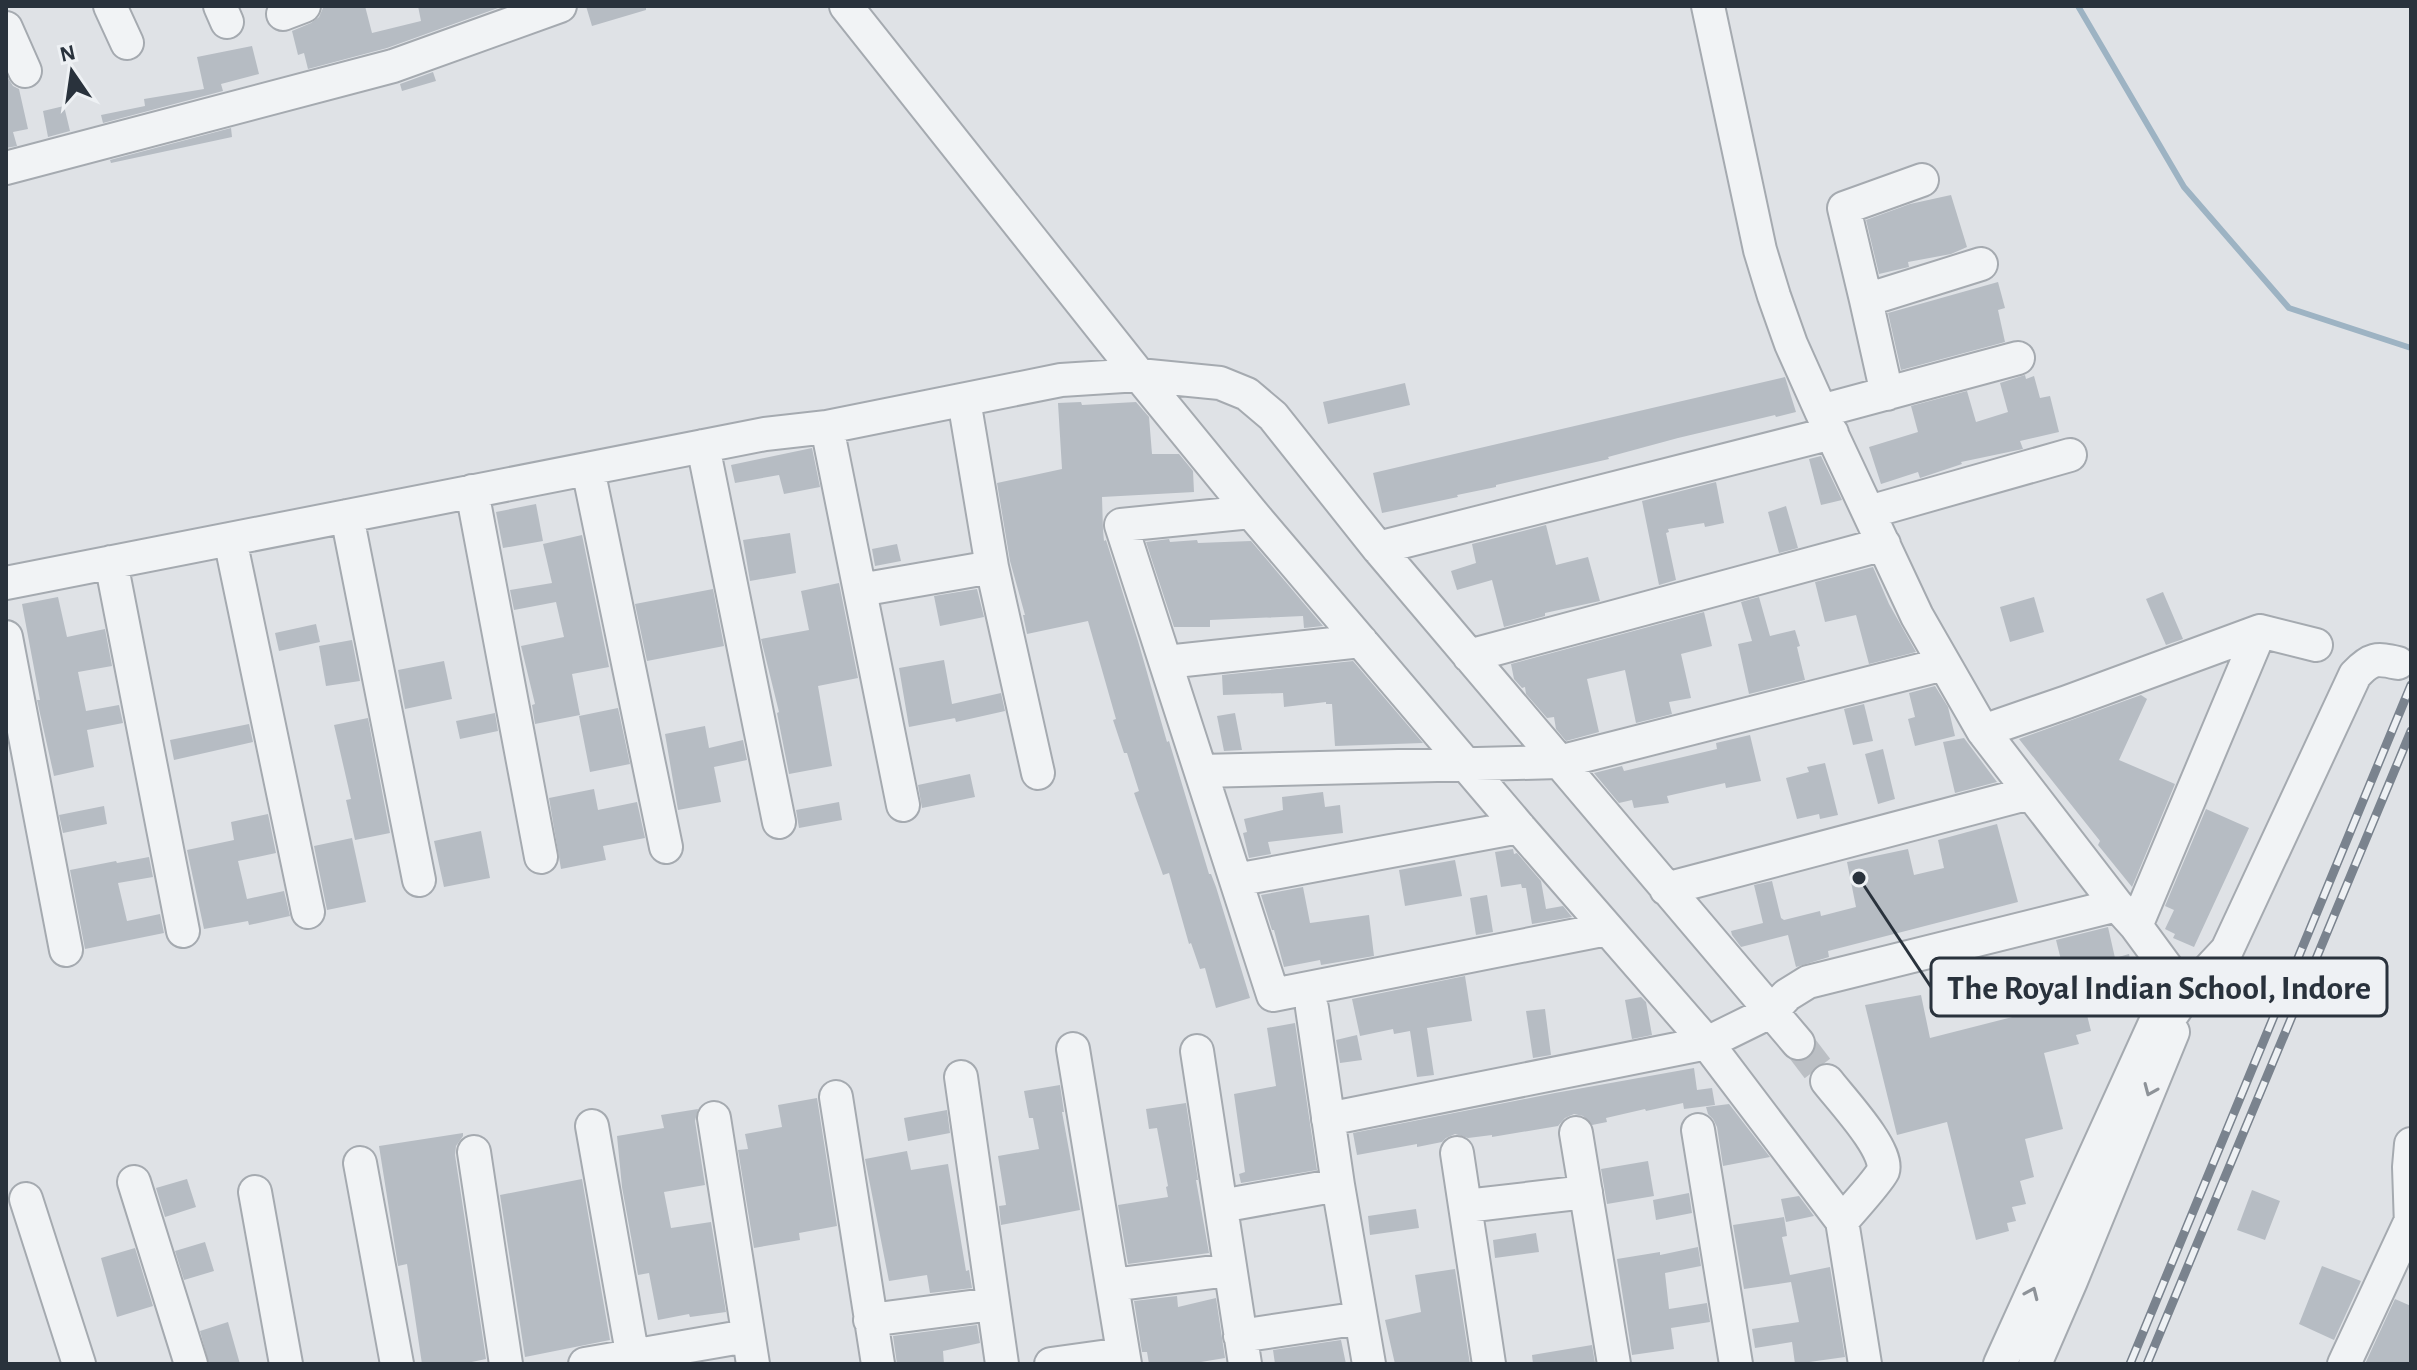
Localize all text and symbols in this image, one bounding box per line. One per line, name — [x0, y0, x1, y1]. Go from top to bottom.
north arrow — [32, 32, 112, 112]
text: N — [58, 41, 78, 66]
callout: The Royal Indian School, Indore — [1931, 958, 2387, 1016]
text: The Royal Indian School, Indore — [1947, 972, 2371, 1006]
one-way arrow — [2143, 1082, 2160, 1096]
one-way arrow — [2022, 1287, 2038, 1301]

